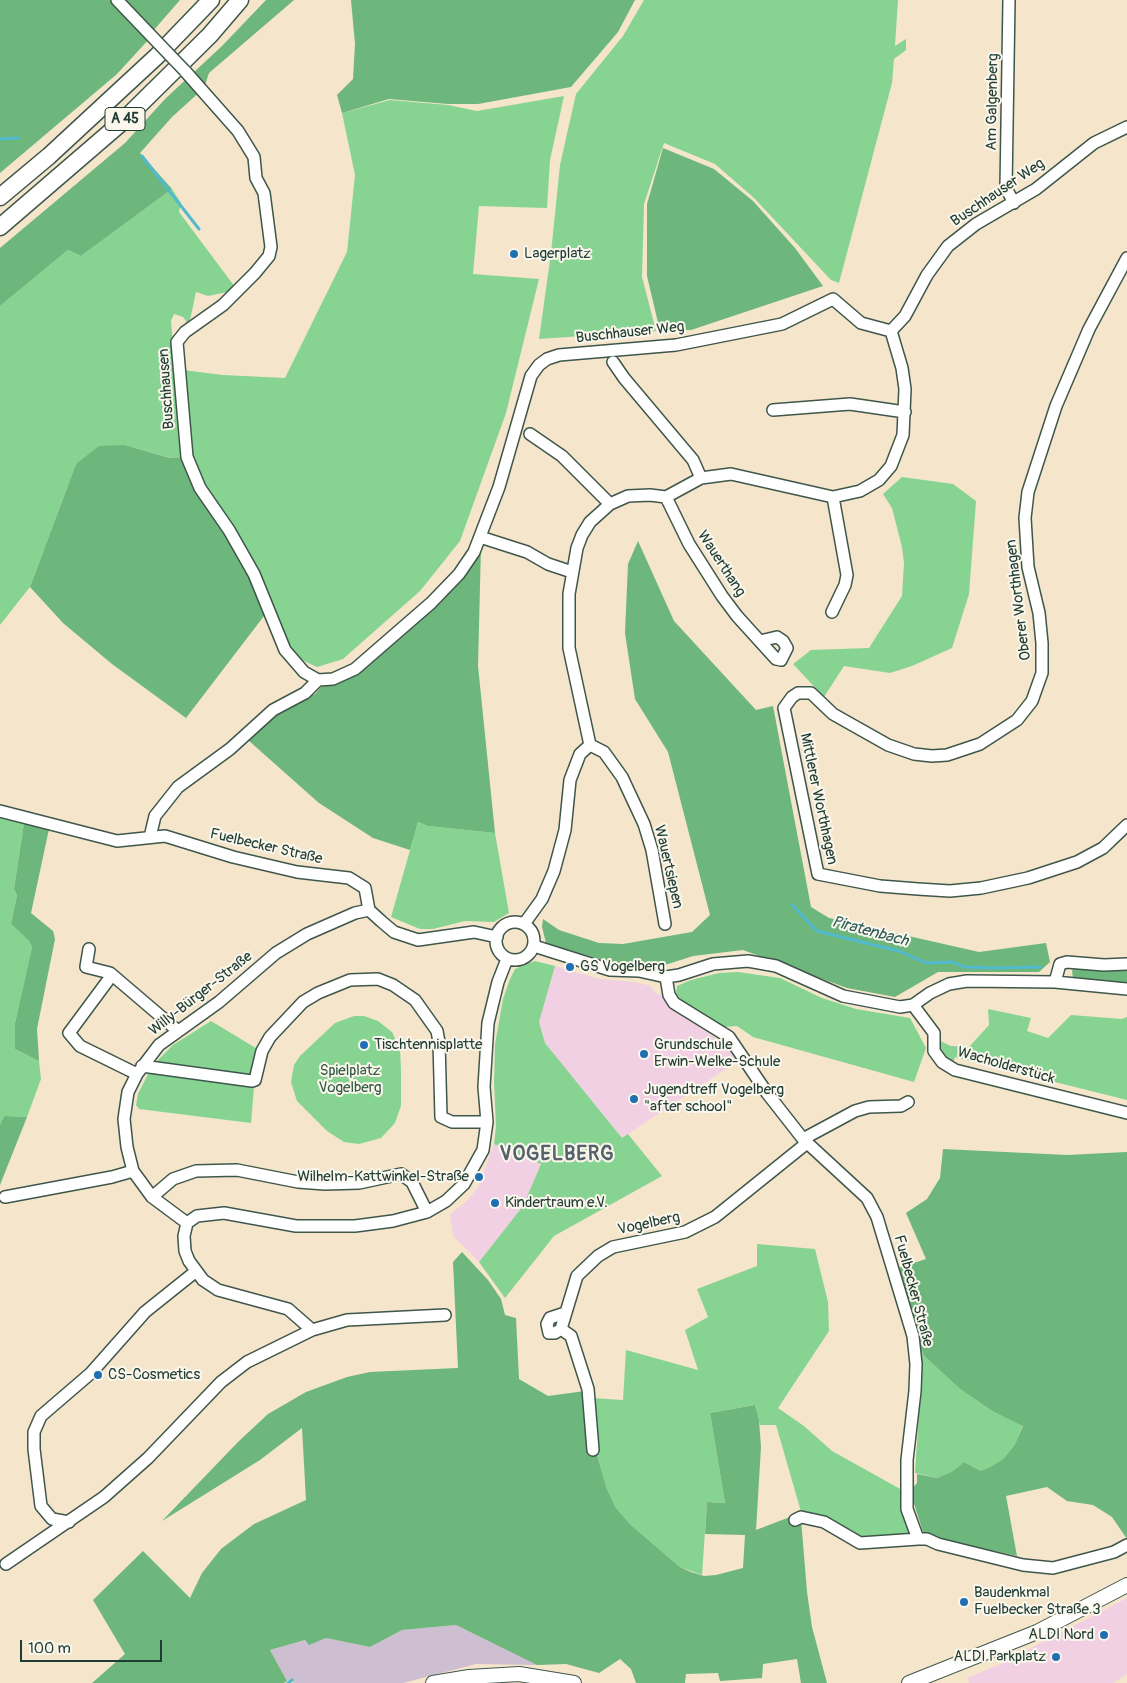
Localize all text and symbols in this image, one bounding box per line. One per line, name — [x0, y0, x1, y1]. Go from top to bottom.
street label: Am Galgenberg — [983, 53, 1003, 151]
road number: A 45 — [105, 108, 145, 130]
street label: Buschhauser Weg — [948, 155, 1048, 231]
place label: Lagerplatz — [524, 245, 591, 263]
marker: Lagerplatz — [508, 248, 520, 260]
street label: Buschhauser Weg — [575, 318, 685, 348]
street label: Buschhausen — [155, 348, 179, 430]
street label: Wauerthang — [693, 527, 749, 601]
street label: Oberer Worthhagen — [1003, 538, 1035, 662]
street label: Mittlerer Worthhagen — [795, 732, 841, 866]
street label: Wauertsiepen — [650, 823, 686, 911]
street label: Fuelbecker Straße — [208, 825, 324, 869]
water label: Piratenbach — [830, 913, 910, 951]
street label: Willy-Bürger-Straße — [146, 948, 256, 1040]
place label: GS Vogelberg — [580, 958, 665, 976]
marker: GS Vogelberg — [564, 961, 576, 973]
place label: Tischtennisplatte — [374, 1036, 483, 1054]
place label: Grundschule Erwin-Welke-Schule — [654, 1036, 780, 1071]
marker: Tischtennisplatte — [358, 1039, 370, 1051]
street label: Wacholderstück — [955, 1043, 1057, 1089]
marker: Grundschule Erwin-Welke-Schule — [638, 1048, 650, 1060]
park label: Spielplatz Vogelberg — [318, 1062, 382, 1097]
place label: Jugendtreff Vogelberg "after school" — [644, 1081, 784, 1116]
marker: Jugendtreff Vogelberg "after school" — [628, 1093, 640, 1105]
district label: VOGELBERG — [498, 1143, 616, 1167]
place label: Wilhelm-Kattwinkel-Straße — [297, 1168, 469, 1186]
marker: Wilhelm-Kattwinkel-Straße — [473, 1171, 485, 1183]
place label: Kindertraum e.V. — [505, 1194, 608, 1212]
marker: Kindertraum e.V. — [489, 1197, 501, 1209]
street label: Vogelberg — [616, 1209, 682, 1239]
street label: Fuelbecker Straße — [889, 1233, 937, 1349]
place label: CS-Cosmetics — [108, 1366, 200, 1384]
marker: CS-Cosmetics — [92, 1369, 104, 1381]
place label: Baudenkmal Fuelbecker Straße 3 — [974, 1584, 1100, 1619]
marker: Baudenkmal Fuelbecker Straße 3 — [958, 1596, 970, 1608]
place label: ALDI Nord — [1028, 1626, 1094, 1644]
marker: ALDI Nord — [1098, 1629, 1110, 1641]
scale bar — [22, 1630, 165, 1662]
text: 100 m — [28, 1639, 71, 1658]
place label: ALDI Parkplatz — [954, 1648, 1046, 1666]
marker: ALDI Parkplatz — [1050, 1651, 1062, 1663]

